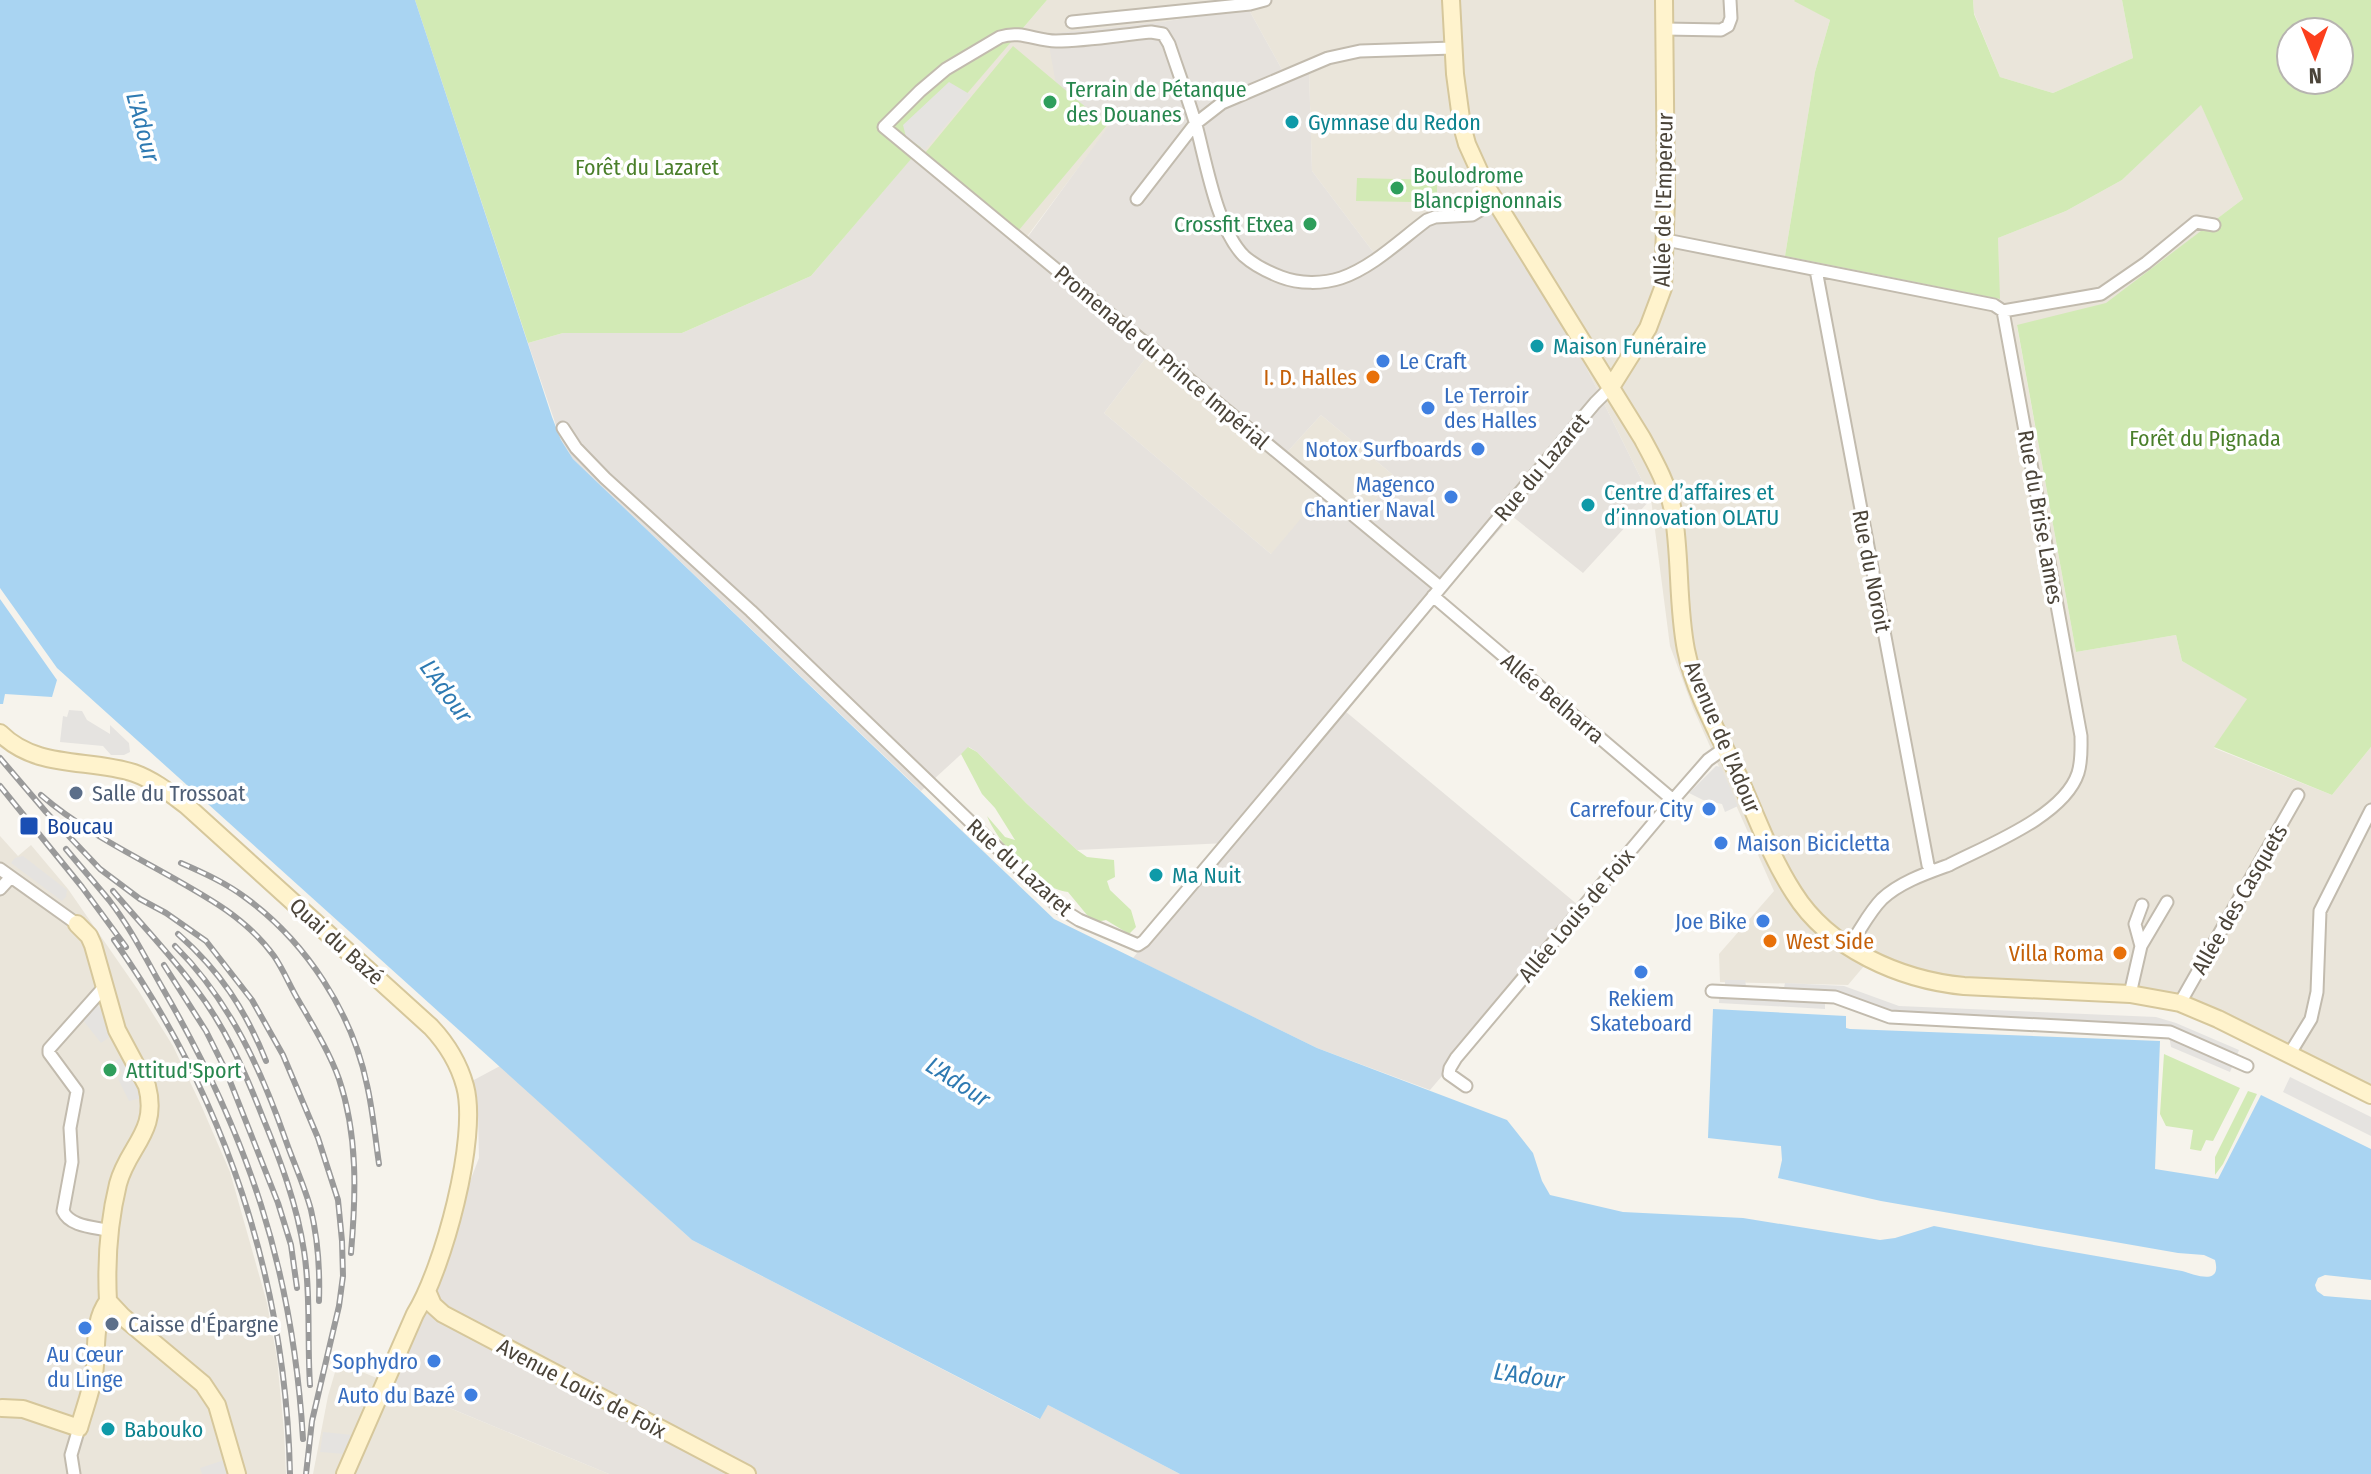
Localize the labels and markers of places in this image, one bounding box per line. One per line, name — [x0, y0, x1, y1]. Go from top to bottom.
place label: Terrain de Pétanque des Douanes — [1066, 76, 1247, 128]
marker: Terrain de Pétanque des Douanes — [1041, 93, 1059, 111]
place label: Gymnase du Redon — [1308, 109, 1481, 136]
marker: Gymnase du Redon — [1283, 113, 1301, 131]
place label: Boulodrome Blancpignonnais — [1413, 162, 1562, 214]
marker: Boulodrome Blancpignonnais — [1388, 179, 1406, 197]
place label: Crossfit Etxea — [1174, 211, 1294, 238]
marker: Crossfit Etxea — [1301, 215, 1319, 233]
place label: Maison Funéraire — [1553, 333, 1707, 360]
marker: Maison Funéraire — [1528, 337, 1546, 355]
place label: Le Craft — [1399, 348, 1468, 375]
marker: Le Craft — [1374, 352, 1392, 370]
place label: I. D. Halles — [1264, 364, 1357, 391]
marker: I. D. Halles — [1364, 368, 1382, 386]
place label: Le Terroir des Halles — [1444, 382, 1537, 434]
marker: Le Terroir des Halles — [1419, 399, 1437, 417]
place label: Notox Surfboards — [1305, 436, 1462, 463]
marker: Notox Surfboards — [1469, 440, 1487, 458]
place label: Magenco Chantier Naval — [1304, 471, 1435, 523]
place label: Centre d’affaires et d’innovation OLATU — [1604, 479, 1779, 531]
marker: Magenco Chantier Naval — [1442, 488, 1460, 506]
marker: Centre d’affaires et d’innovation OLATU — [1579, 496, 1597, 514]
place label: Salle du Trossoat — [92, 780, 246, 807]
marker: Salle du Trossoat — [67, 784, 85, 802]
place label: Carrefour City — [1570, 796, 1693, 823]
marker: Carrefour City — [1700, 800, 1718, 818]
place label: Boucau — [47, 813, 114, 840]
marker: Boucau — [18, 815, 40, 837]
place label: Maison Bicicletta — [1737, 830, 1890, 857]
marker: Maison Bicicletta — [1712, 834, 1730, 852]
place label: Ma Nuit — [1172, 862, 1242, 889]
marker: Ma Nuit — [1147, 866, 1165, 884]
place label: Joe Bike — [1675, 908, 1747, 935]
marker: Joe Bike — [1754, 912, 1772, 930]
place label: West Side — [1786, 928, 1874, 955]
marker: West Side — [1761, 932, 1779, 950]
place label: Villa Roma — [2009, 940, 2104, 967]
marker: Villa Roma — [2111, 944, 2129, 962]
marker: Rekiem Skateboard — [1632, 963, 1650, 981]
place label: Rekiem Skateboard — [1590, 985, 1692, 1037]
place label: Attitud'Sport — [126, 1057, 242, 1084]
marker: Attitud'Sport — [101, 1061, 119, 1079]
place label: Caisse d'Épargne — [128, 1311, 279, 1338]
marker: Caisse d'Épargne — [103, 1315, 121, 1333]
marker: Au Cœur du Linge — [76, 1319, 94, 1337]
place label: Au Cœur du Linge — [47, 1341, 124, 1393]
place label: Sophydro — [332, 1348, 418, 1375]
marker: Sophydro — [425, 1352, 443, 1370]
place label: Auto du Bazé — [338, 1382, 455, 1409]
marker: Auto du Bazé — [462, 1386, 480, 1404]
place label: Babouko — [124, 1416, 203, 1443]
marker: Babouko — [99, 1420, 117, 1438]

